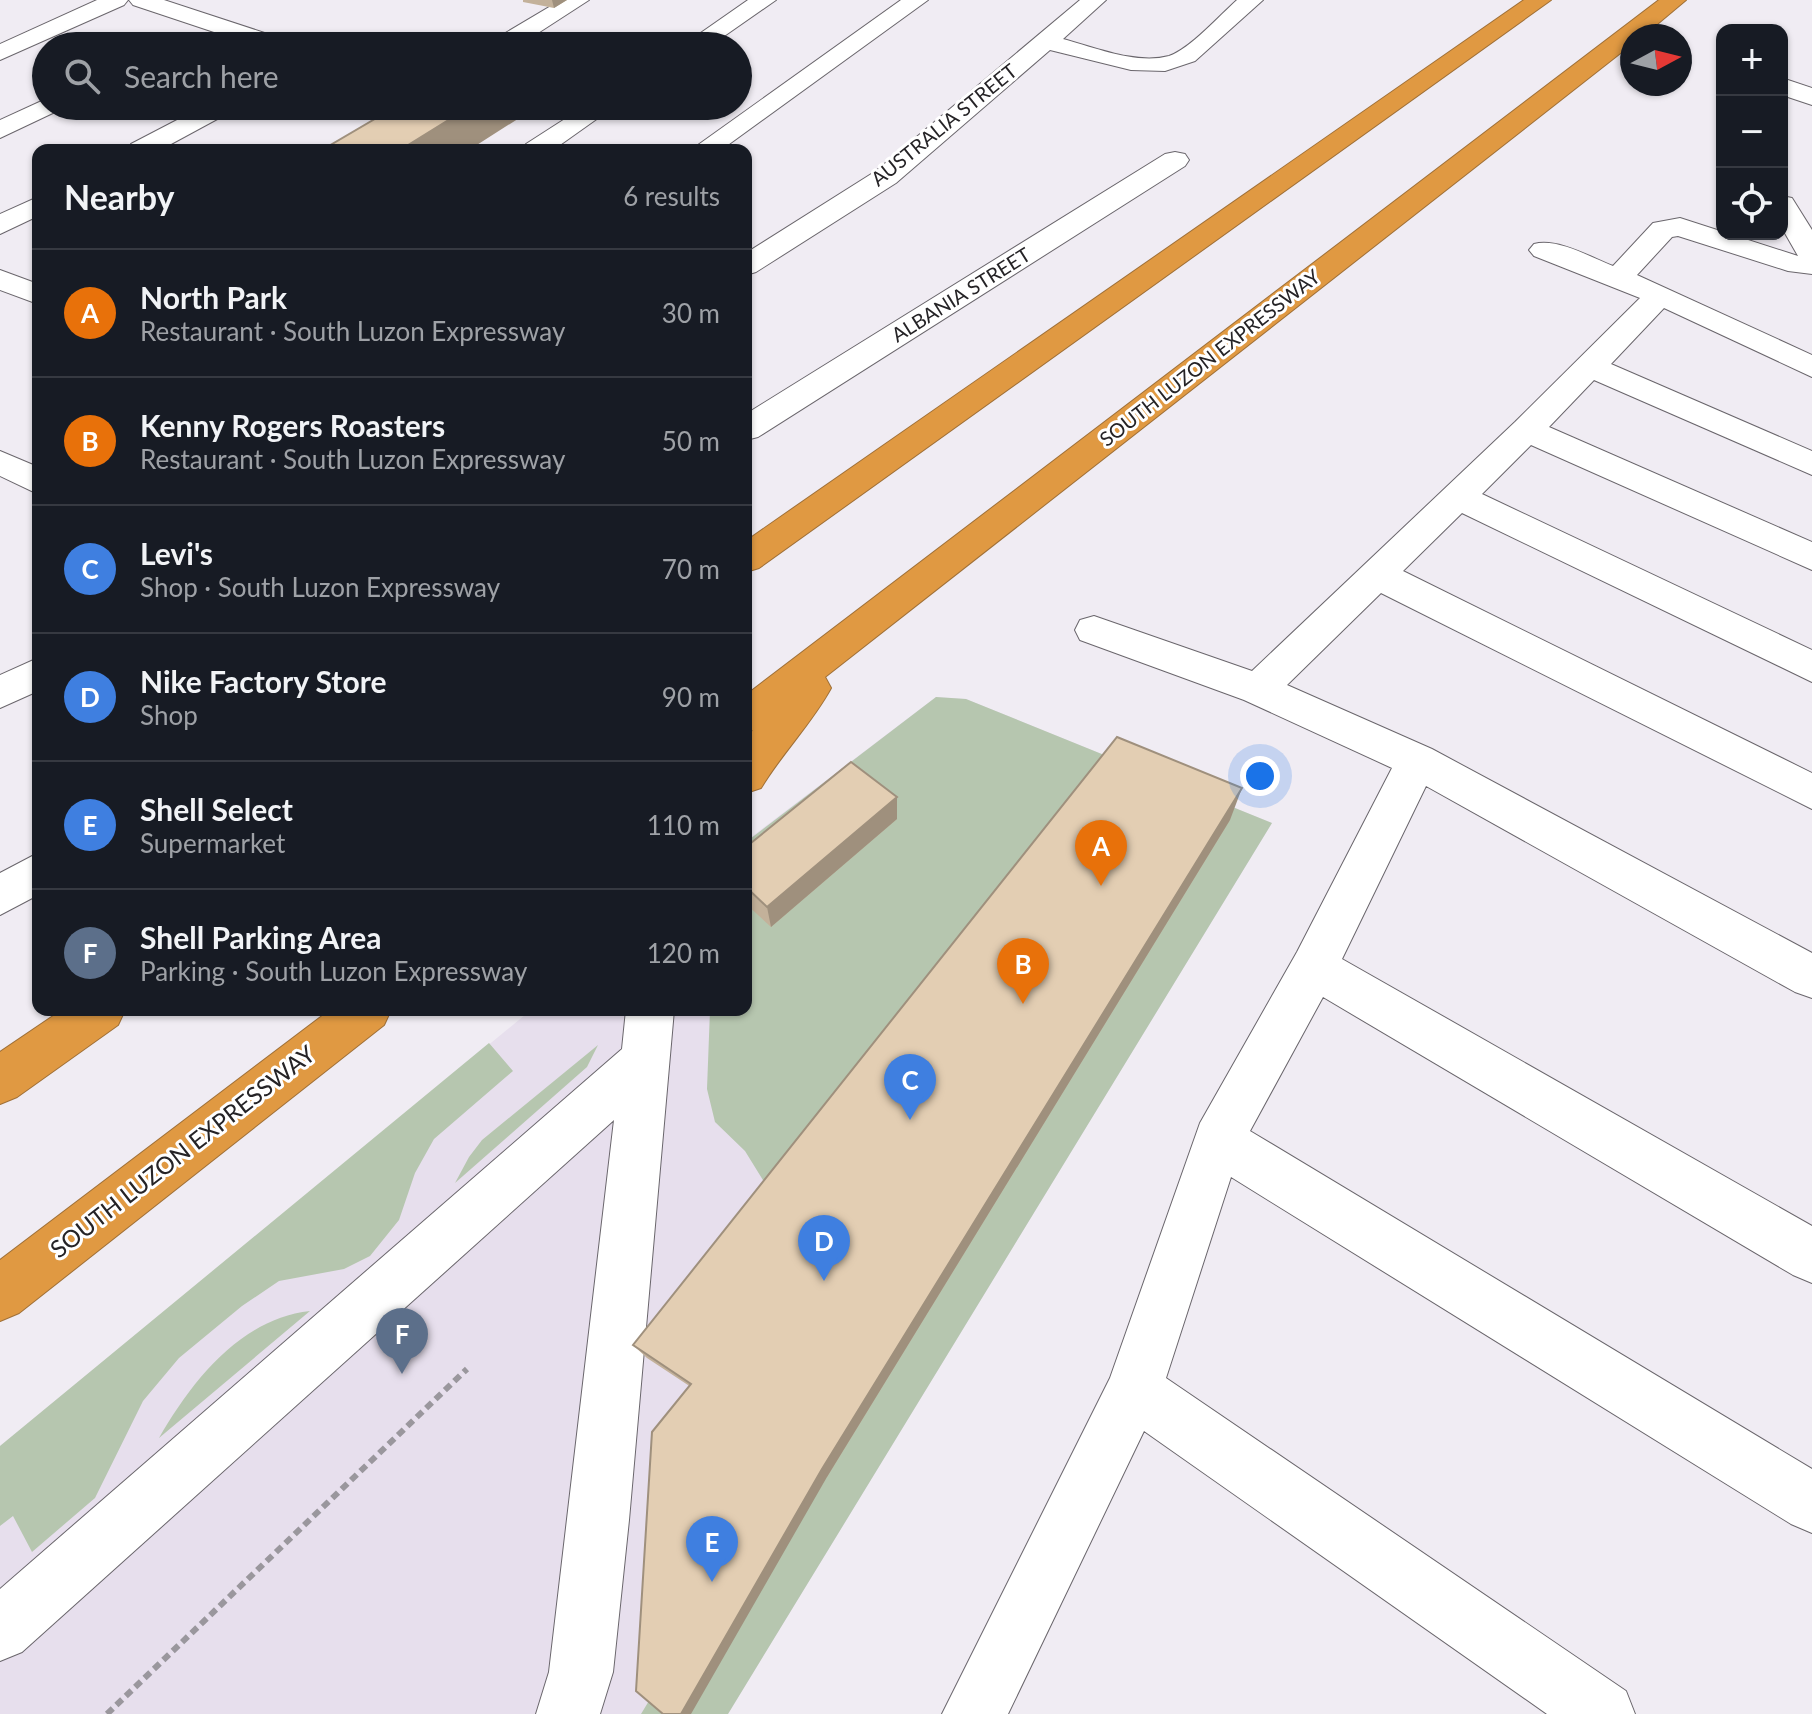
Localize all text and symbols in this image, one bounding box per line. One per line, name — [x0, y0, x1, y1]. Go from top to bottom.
north arrow — [1620, 24, 1692, 96]
map controls — [1716, 24, 1788, 240]
button: + — [1716, 24, 1788, 96]
search box — [32, 32, 752, 120]
icon: search — [60, 54, 104, 98]
text: Search here — [124, 58, 279, 94]
street label: AUSTRALIA STREET — [866, 58, 1021, 190]
button: − — [1716, 96, 1788, 168]
button: locate — [1716, 168, 1788, 240]
text: Nearby — [64, 176, 175, 217]
text: 6 results — [623, 180, 720, 212]
street label: ALBANIA STREET — [887, 242, 1034, 346]
street label: SOUTH LUZON EXPRESSWAY — [1094, 263, 1325, 451]
text: North Park — [140, 279, 287, 315]
text: A — [81, 297, 99, 329]
text: 30 m — [662, 297, 720, 329]
text: Restaurant · South Luzon Expressway — [140, 315, 565, 347]
text: Kenny Rogers Roasters — [140, 407, 445, 443]
text: B — [81, 425, 99, 457]
text: 50 m — [662, 425, 720, 457]
text: Restaurant · South Luzon Expressway — [140, 443, 565, 475]
text: Levi's — [140, 535, 213, 571]
text: C — [81, 553, 99, 585]
text: 70 m — [662, 553, 720, 585]
text: Shop · South Luzon Expressway — [140, 571, 500, 603]
text: Nike Factory Store — [140, 663, 386, 699]
text: D — [80, 681, 100, 713]
text: 90 m — [662, 681, 720, 713]
text: Shop — [140, 699, 198, 731]
your location — [1240, 756, 1280, 796]
text: Shell Select — [140, 791, 293, 827]
text: E — [83, 809, 97, 841]
text: 110 m — [647, 809, 720, 841]
pin: A — [1075, 820, 1127, 886]
text: Supermarket — [140, 827, 285, 859]
text: Shell Parking Area — [140, 919, 381, 955]
text: F — [83, 937, 97, 969]
text: 120 m — [647, 937, 720, 969]
pin: B — [997, 938, 1049, 1004]
text: Parking · South Luzon Expressway — [140, 955, 527, 987]
street label: SOUTH LUZON EXPRESSWAY — [44, 1039, 320, 1263]
pin: C — [884, 1054, 936, 1120]
pin: D — [798, 1215, 850, 1281]
pin: F — [376, 1308, 428, 1374]
pin: E — [686, 1516, 738, 1582]

